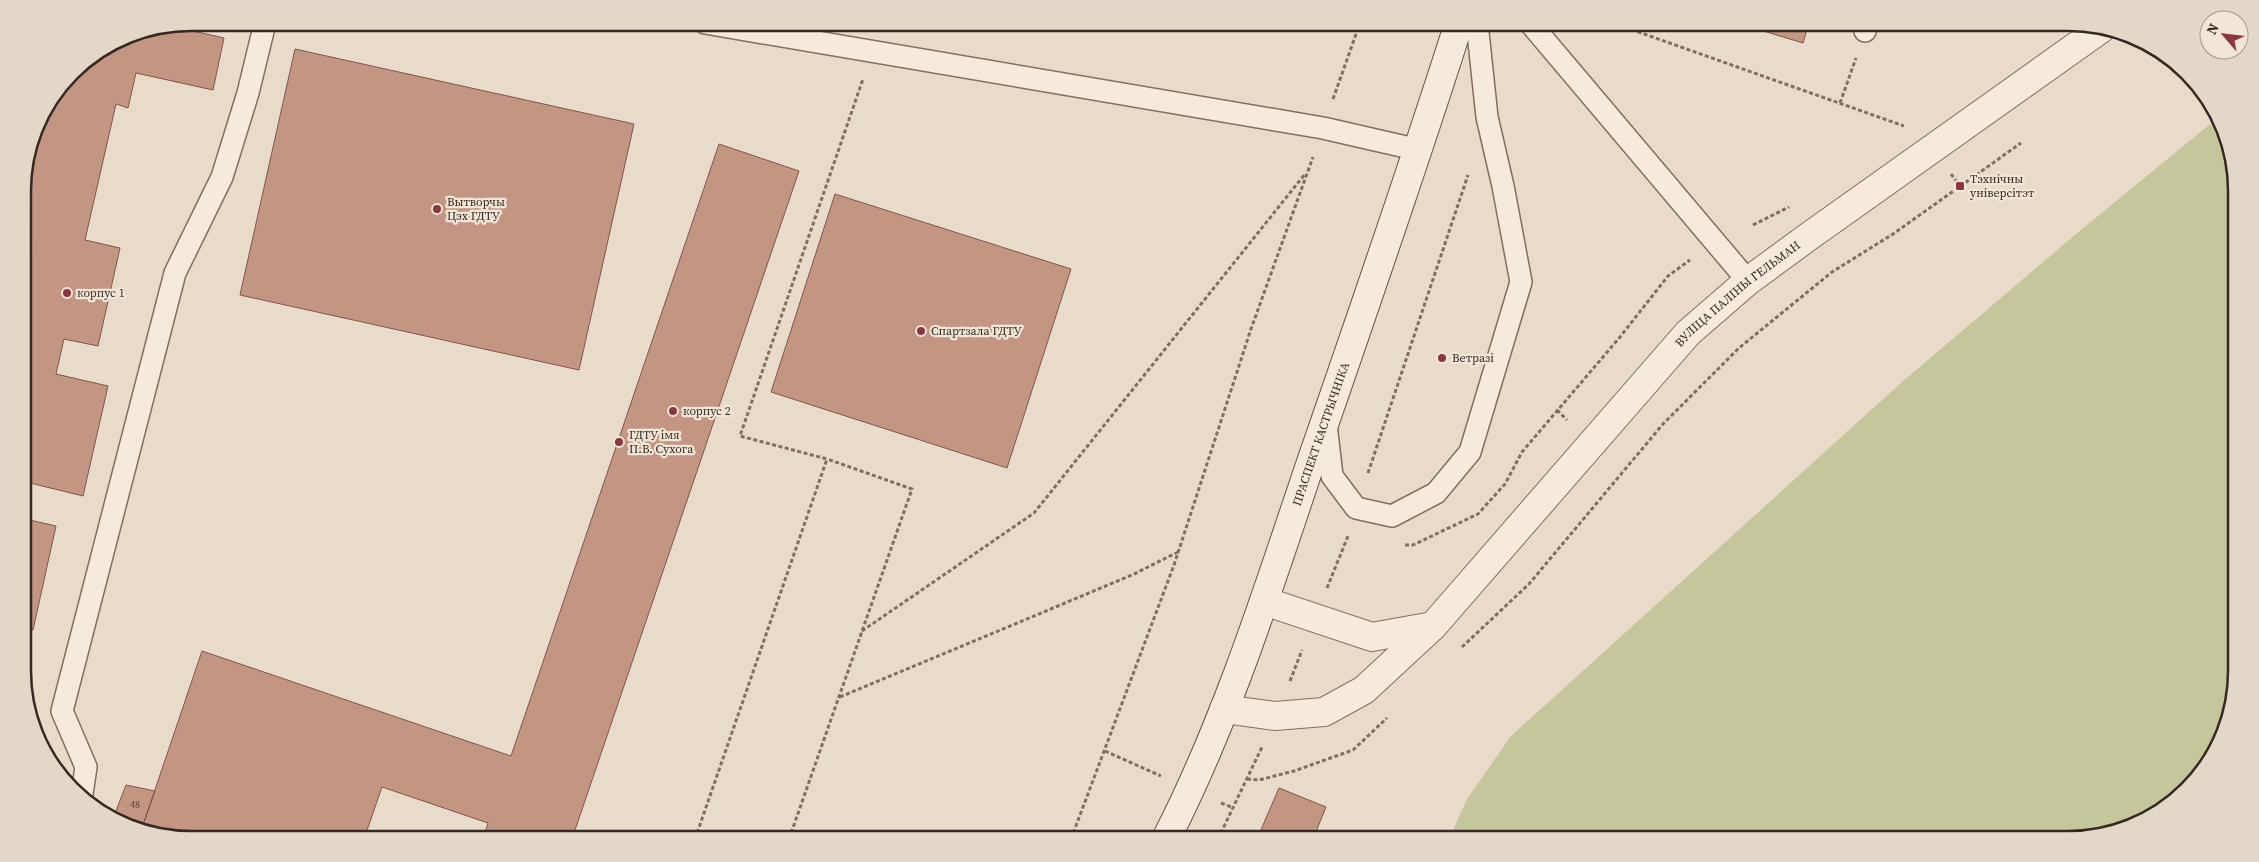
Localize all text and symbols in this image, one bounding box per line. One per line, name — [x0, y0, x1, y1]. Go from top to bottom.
north arrow — [2199, 10, 2249, 60]
text: N — [2201, 20, 2224, 38]
place label: Тэхнічны універсітэт — [1970, 171, 2035, 201]
marker: Тэхнічны універсітэт — [1954, 180, 1966, 192]
place label: Вытворчы Цэх ГДТУ — [447, 194, 505, 224]
marker: Вытворчы Цэх ГДТУ — [431, 203, 443, 215]
street label: ВУЛІЦА ПАЛІНЫ ГЕЛЬМАН — [1671, 237, 1803, 350]
place label: корпус 1 — [77, 285, 125, 301]
marker: корпус 1 — [61, 287, 73, 299]
place label: Спартзала ГДТУ — [931, 323, 1022, 339]
marker: Спартзала ГДТУ — [915, 325, 927, 337]
place label: Ветразі — [1452, 350, 1494, 366]
marker: Ветразі — [1436, 352, 1448, 364]
street label: ПРАСПЕКТ КАСТРЫЧНІКА — [1289, 360, 1353, 508]
place label: корпус 2 — [683, 403, 731, 419]
marker: корпус 2 — [667, 405, 679, 417]
place label: ГДТУ імя П.В. Сухога — [629, 427, 694, 457]
marker: ГДТУ імя П.В. Сухога — [613, 436, 625, 448]
house number: 48 — [130, 798, 140, 811]

